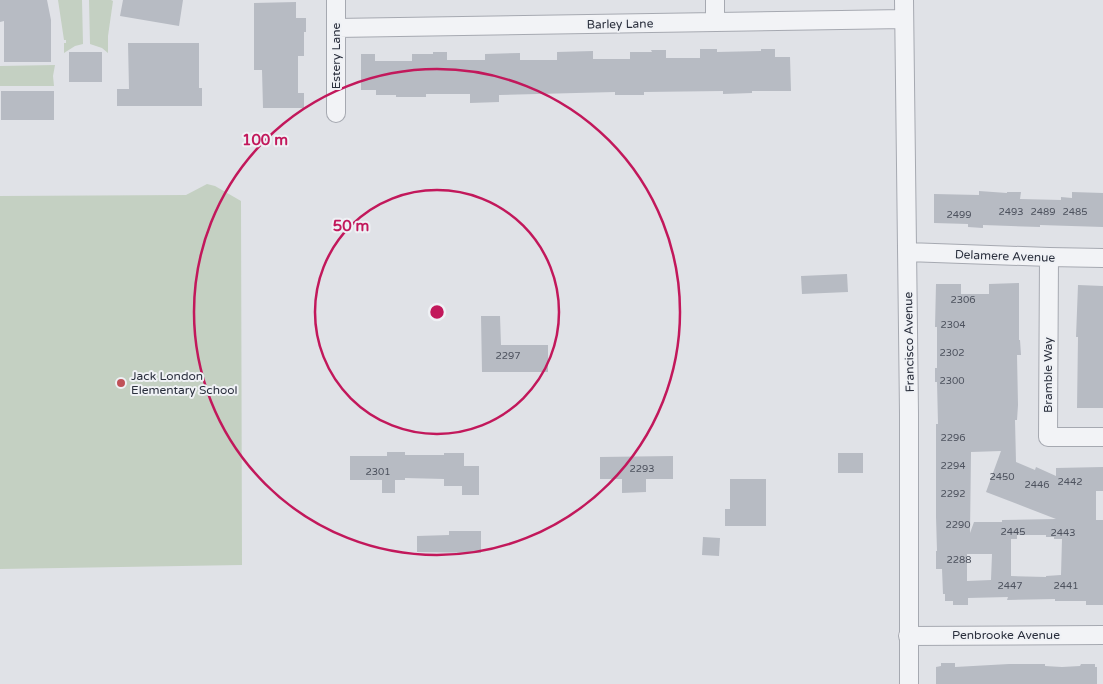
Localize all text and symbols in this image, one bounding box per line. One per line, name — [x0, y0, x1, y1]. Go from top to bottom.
street label: Barley Lane — [587, 16, 654, 32]
street label: Estery Lane — [329, 23, 343, 89]
text: 100 m — [242, 131, 288, 149]
house number: 2493 — [998, 206, 1024, 218]
house number: 2489 — [1030, 206, 1056, 218]
house number: 2485 — [1062, 206, 1088, 218]
house number: 2499 — [946, 209, 972, 221]
text: 50 m — [333, 217, 369, 235]
street label: Delamere Avenue — [955, 247, 1056, 265]
street label: Francisco Avenue — [901, 291, 917, 392]
house number: 2306 — [950, 294, 976, 306]
centre of rings — [428, 303, 446, 321]
house number: 2304 — [940, 319, 966, 331]
street label: Bramble Way — [1041, 337, 1055, 413]
house number: 2302 — [939, 347, 965, 359]
house number: 2297 — [495, 350, 521, 362]
place label: Jack London Elementary School — [131, 369, 238, 397]
house number: 2300 — [939, 375, 965, 387]
marker: Jack London Elementary School — [115, 377, 127, 389]
house number: 2296 — [940, 432, 966, 444]
house number: 2294 — [940, 460, 966, 472]
house number: 2293 — [629, 463, 655, 475]
house number: 2301 — [365, 466, 391, 478]
house number: 2450 — [989, 471, 1015, 483]
house number: 2442 — [1057, 476, 1083, 488]
house number: 2446 — [1024, 479, 1050, 491]
house number: 2292 — [940, 488, 966, 500]
house number: 2290 — [945, 519, 971, 531]
house number: 2445 — [1000, 526, 1026, 538]
house number: 2443 — [1050, 527, 1076, 539]
house number: 2288 — [946, 554, 972, 566]
house number: 2447 — [997, 580, 1023, 592]
house number: 2441 — [1053, 580, 1079, 592]
street label: Penbrooke Avenue — [952, 628, 1060, 642]

